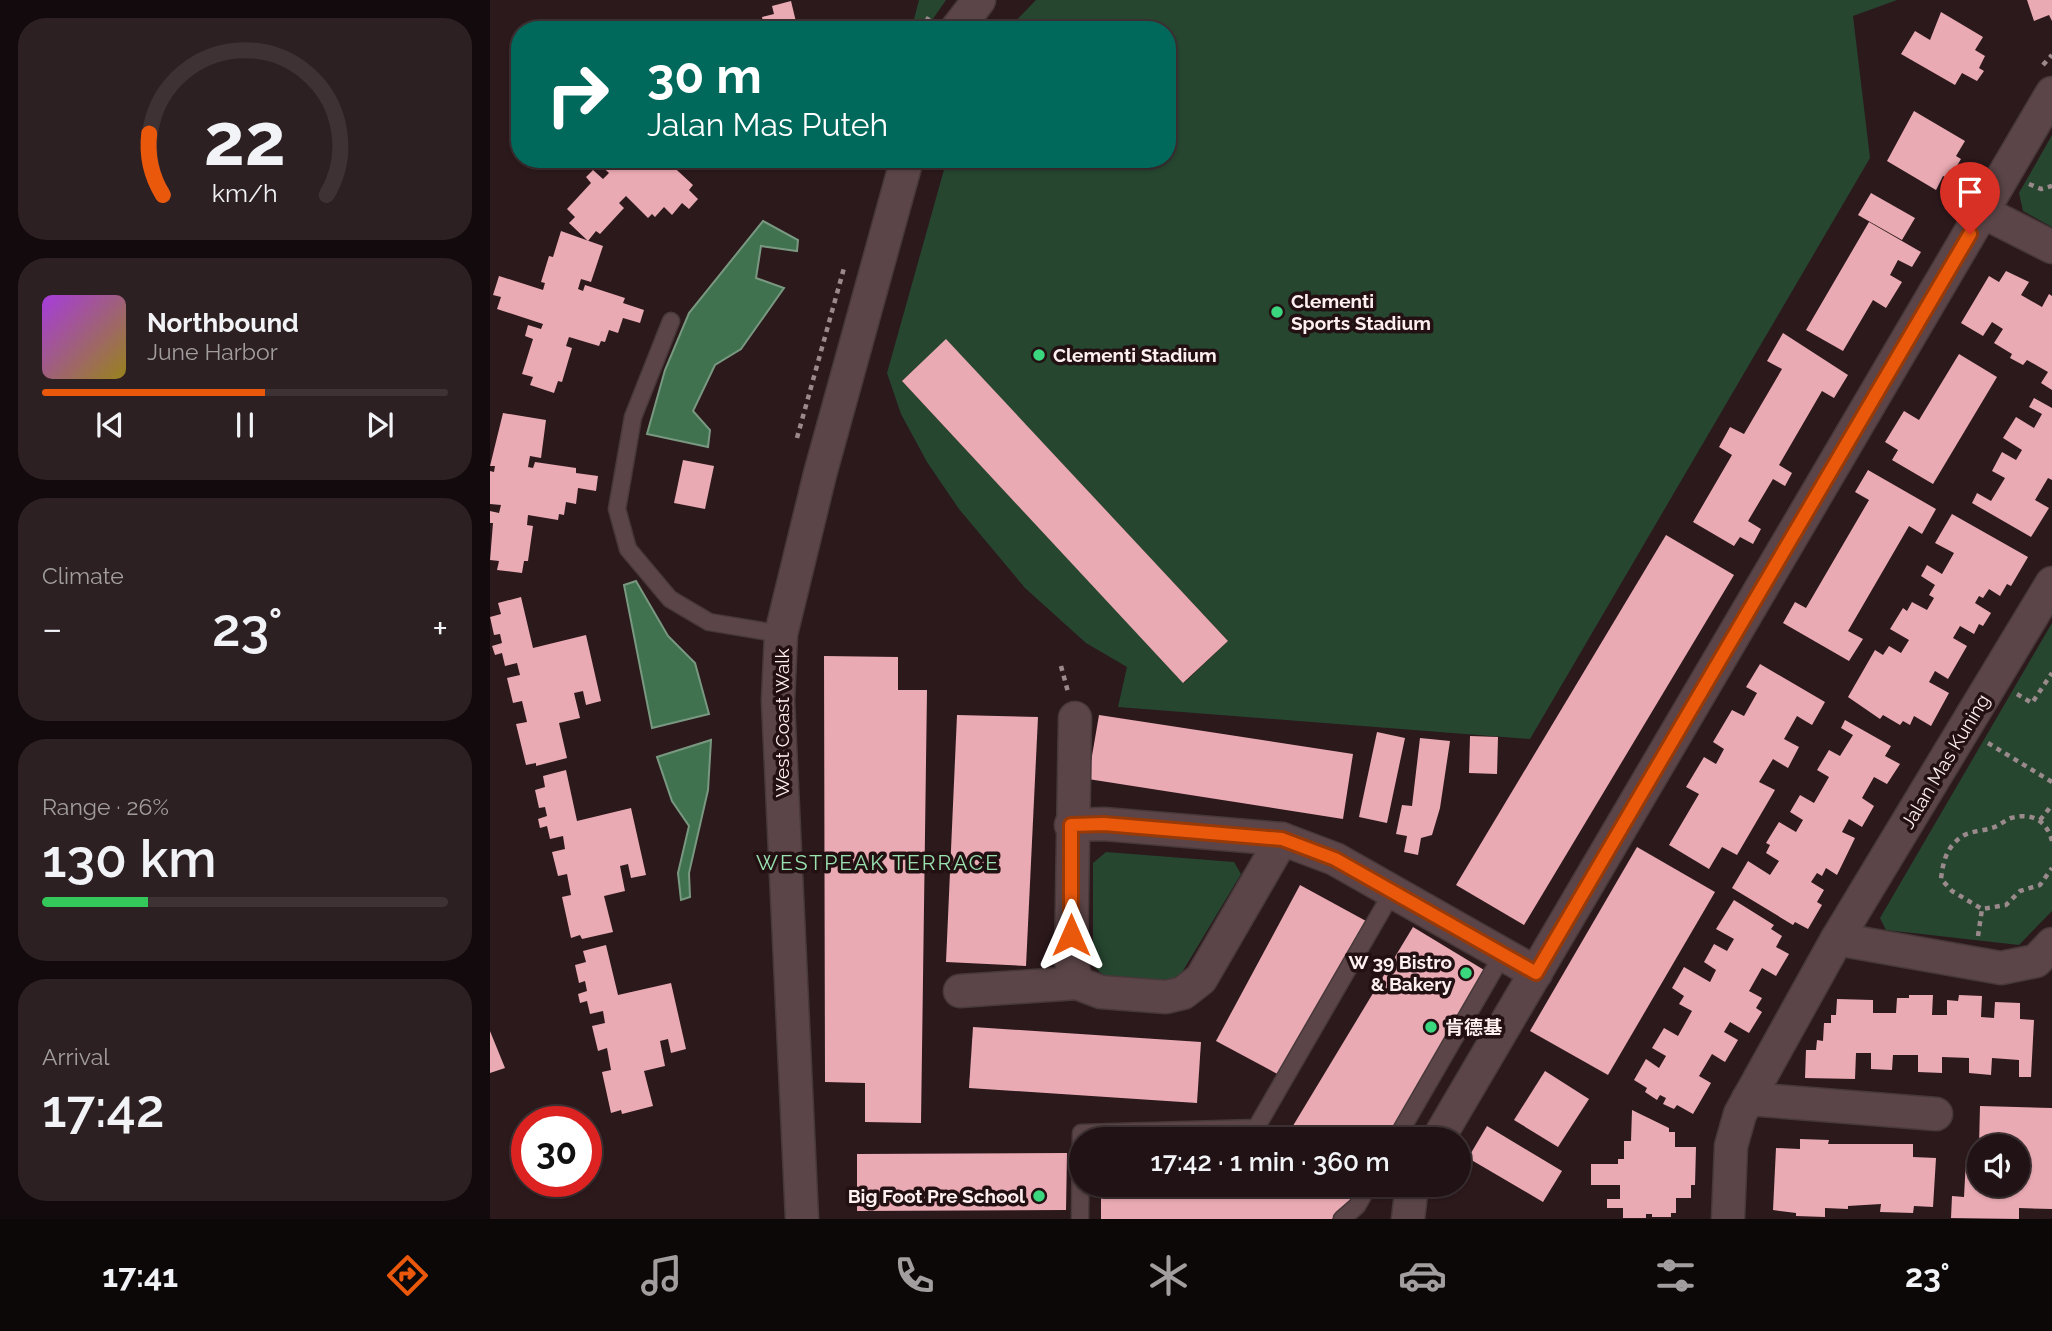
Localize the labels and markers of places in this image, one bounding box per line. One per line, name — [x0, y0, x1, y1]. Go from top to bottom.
pin — [1940, 162, 2000, 234]
place label: Clementi Sports Stadium — [1291, 290, 1431, 334]
marker: Clementi Sports Stadium — [1269, 304, 1285, 320]
place label: Clementi Stadium — [1053, 344, 1217, 366]
marker: Clementi Stadium — [1031, 347, 1047, 363]
place label: W 39 Bistro & Bakery — [1349, 951, 1453, 995]
marker: W 39 Bistro & Bakery — [1458, 965, 1474, 981]
place label: 肯德基 — [1445, 1016, 1503, 1038]
marker: 肯德基 — [1423, 1019, 1439, 1035]
place label: Big Foot Pre School — [848, 1185, 1026, 1207]
marker: Big Foot Pre School — [1031, 1188, 1047, 1204]

